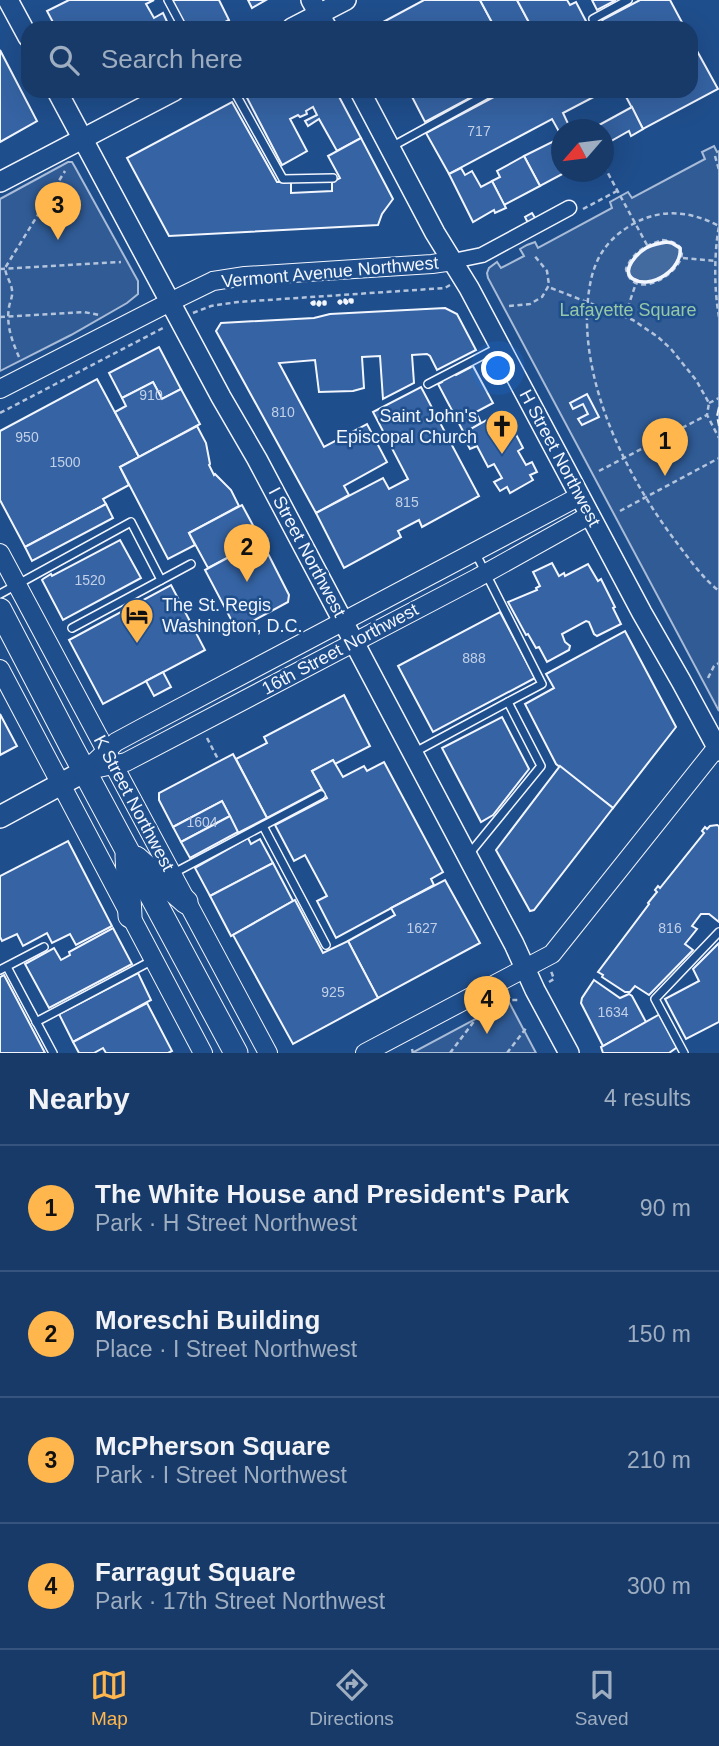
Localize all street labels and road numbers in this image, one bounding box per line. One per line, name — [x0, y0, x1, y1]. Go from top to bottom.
street label: Vermont Avenue Northwest — [221, 253, 439, 291]
street label: H Street Northwest — [515, 386, 605, 530]
street label: I Street Northwest — [264, 484, 350, 620]
street label: 16th Street Northwest — [258, 599, 422, 699]
street label: K Street Northwest — [90, 732, 178, 874]

